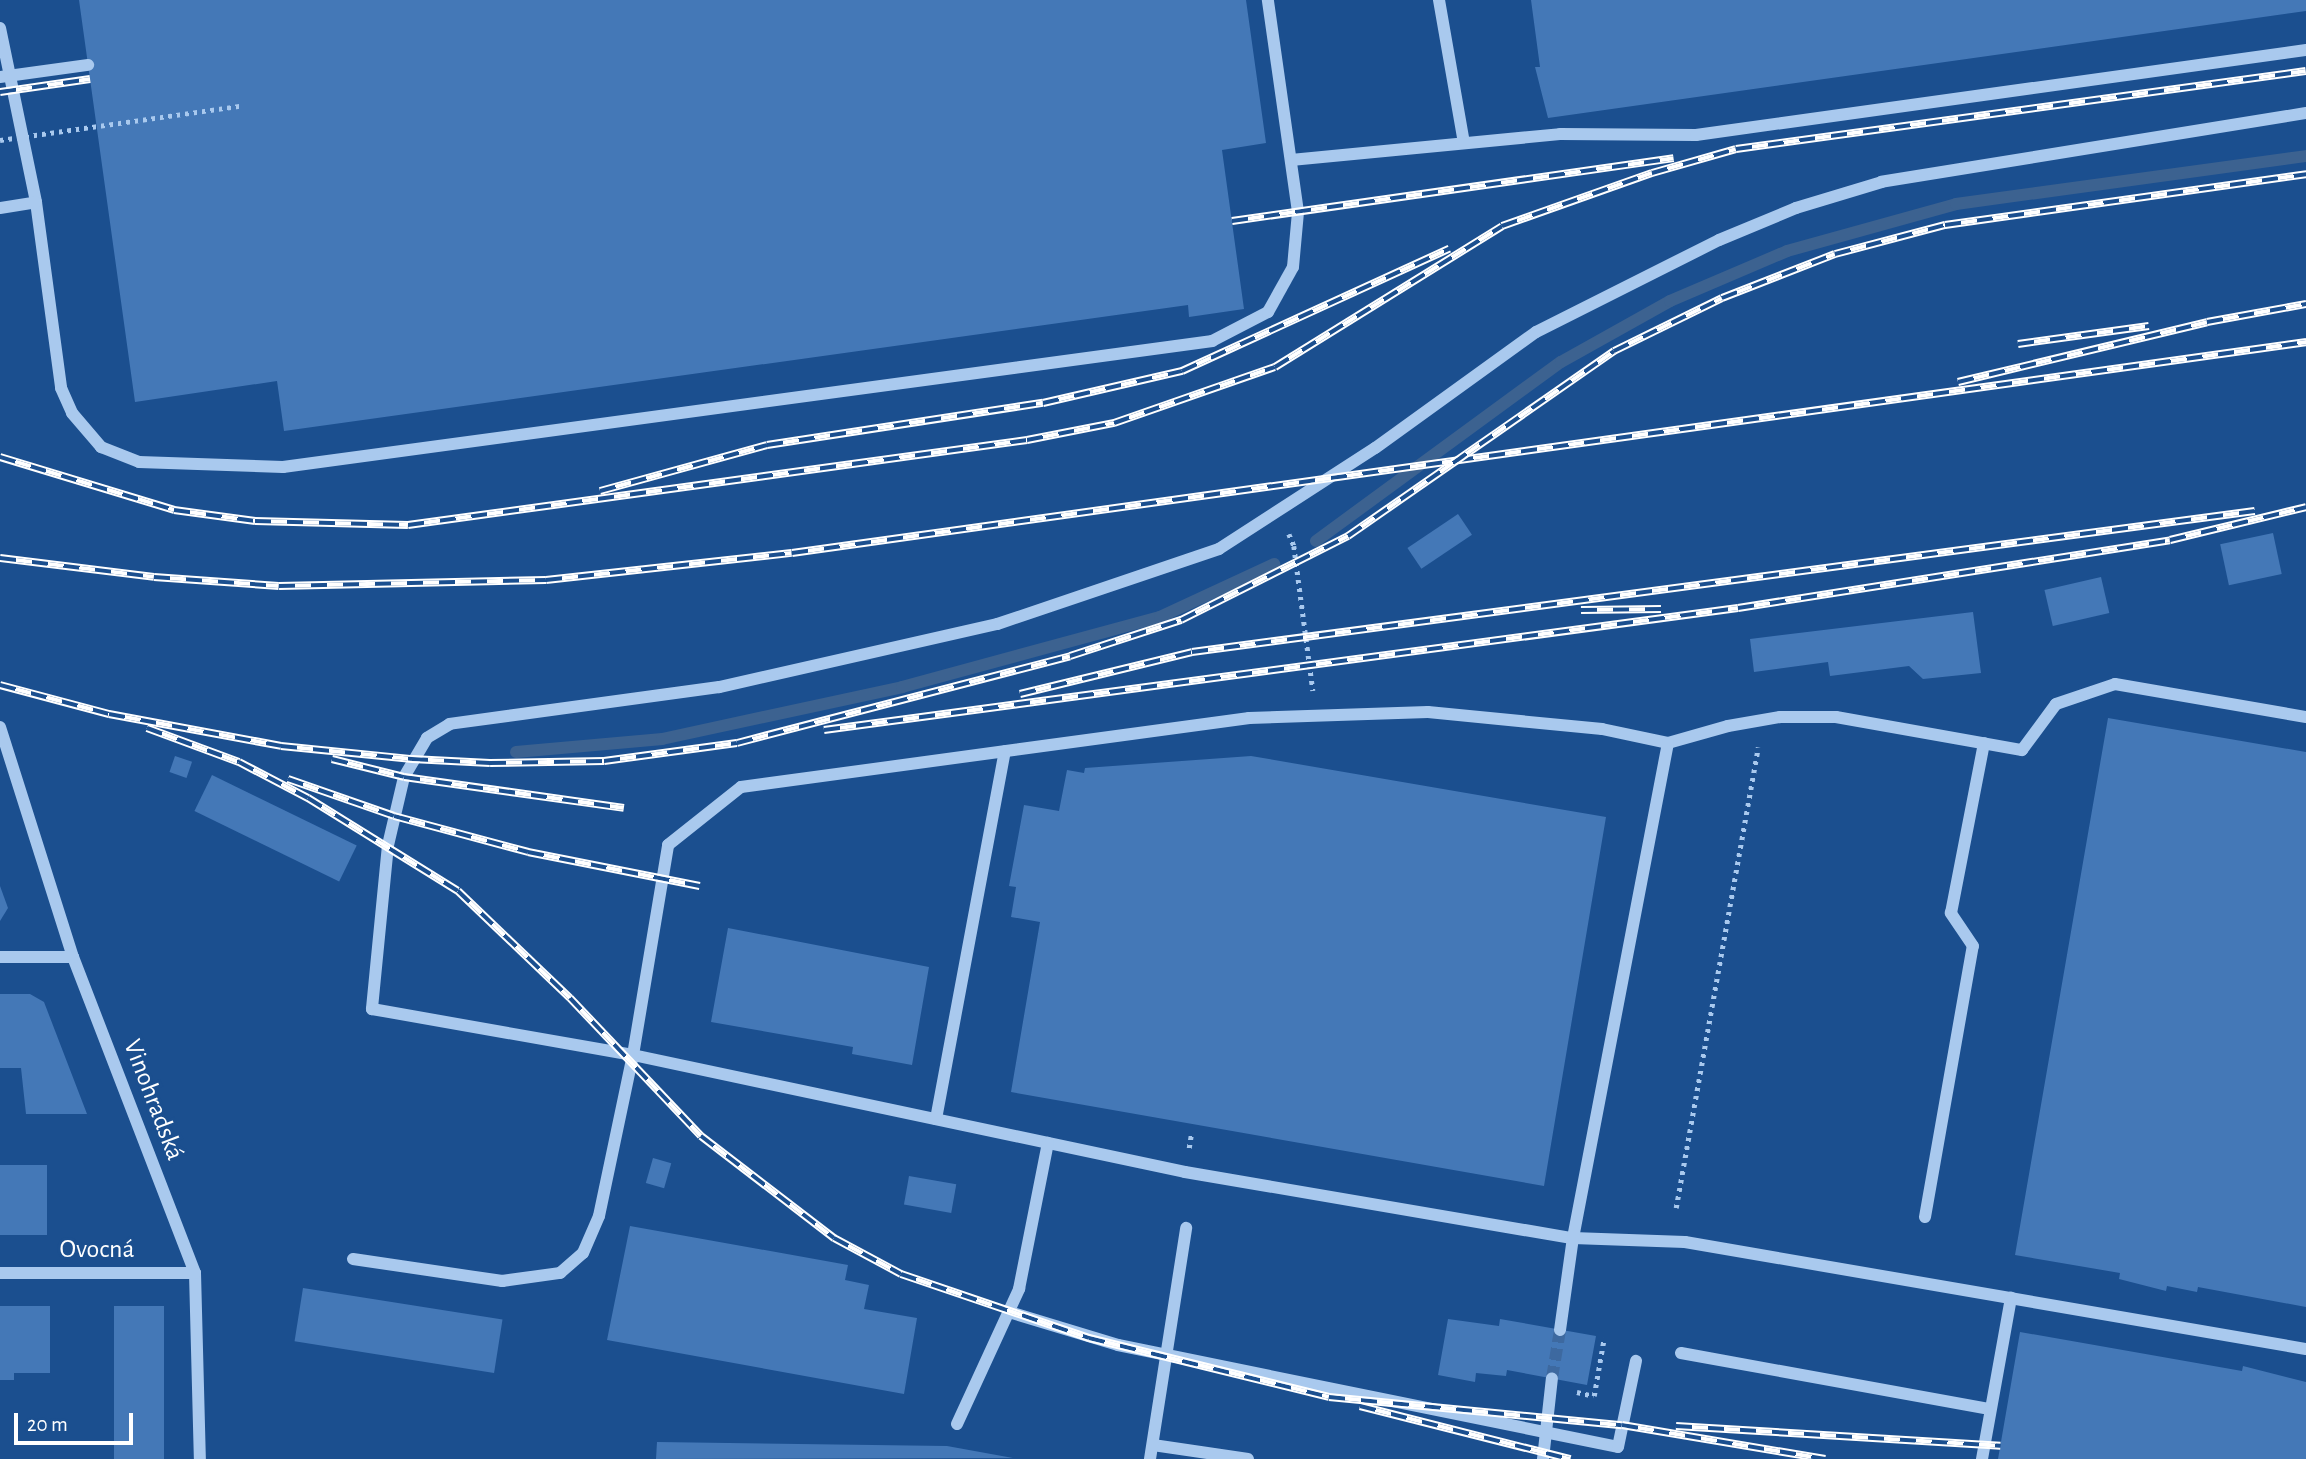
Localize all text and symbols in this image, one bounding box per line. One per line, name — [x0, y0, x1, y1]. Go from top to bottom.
street label: Vinohradská — [116, 1035, 190, 1165]
street label: Ovocná — [59, 1234, 135, 1266]
scale bar — [18, 1400, 136, 1444]
text: 20 m — [27, 1414, 68, 1435]

